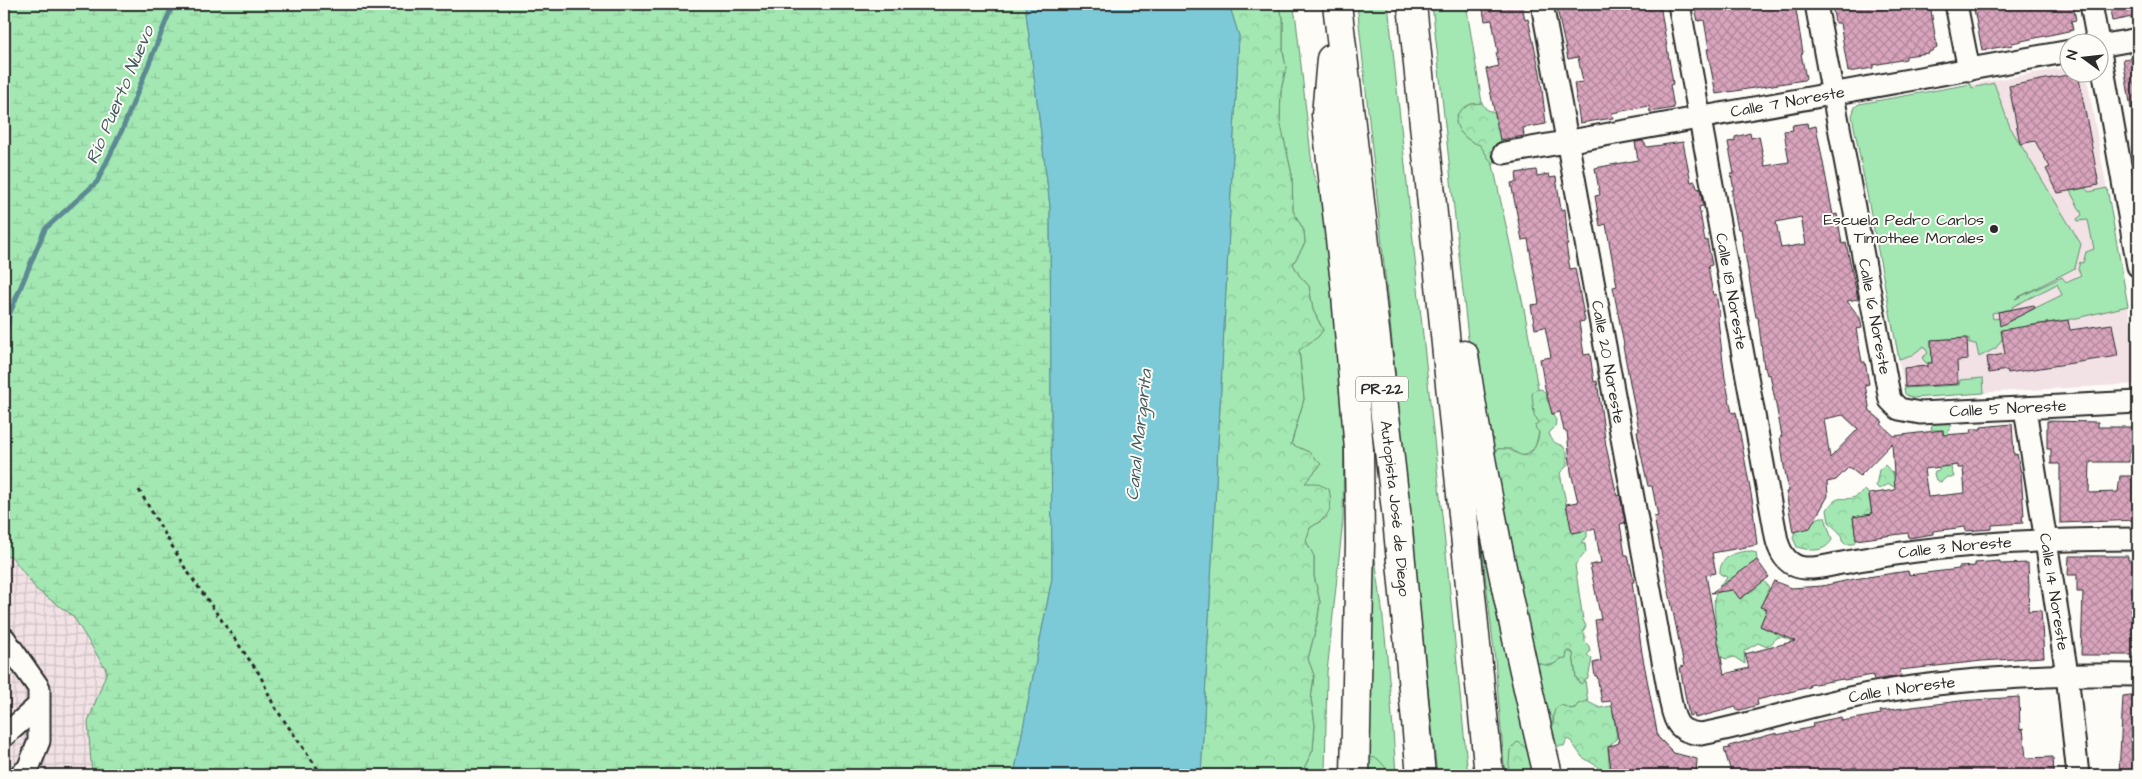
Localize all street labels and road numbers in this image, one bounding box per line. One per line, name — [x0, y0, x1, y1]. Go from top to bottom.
street label: Calle 7 Noreste — [1729, 81, 1847, 123]
street label: Calle 18 Noreste — [1710, 231, 1753, 352]
street label: Calle 16 Noreste — [1853, 257, 1896, 377]
street label: Calle 20 Noreste — [1586, 299, 1630, 426]
road number: PR-22 — [1356, 376, 1408, 402]
street label: Calle 5 Noreste — [1949, 395, 2067, 422]
street label: Autopista José de Diego — [1375, 420, 1415, 598]
street label: Calle 3 Noreste — [1897, 531, 2013, 564]
street label: Calle 14 Noreste — [2034, 531, 2074, 652]
street label: Calle 1 Noreste — [1846, 671, 1957, 709]

